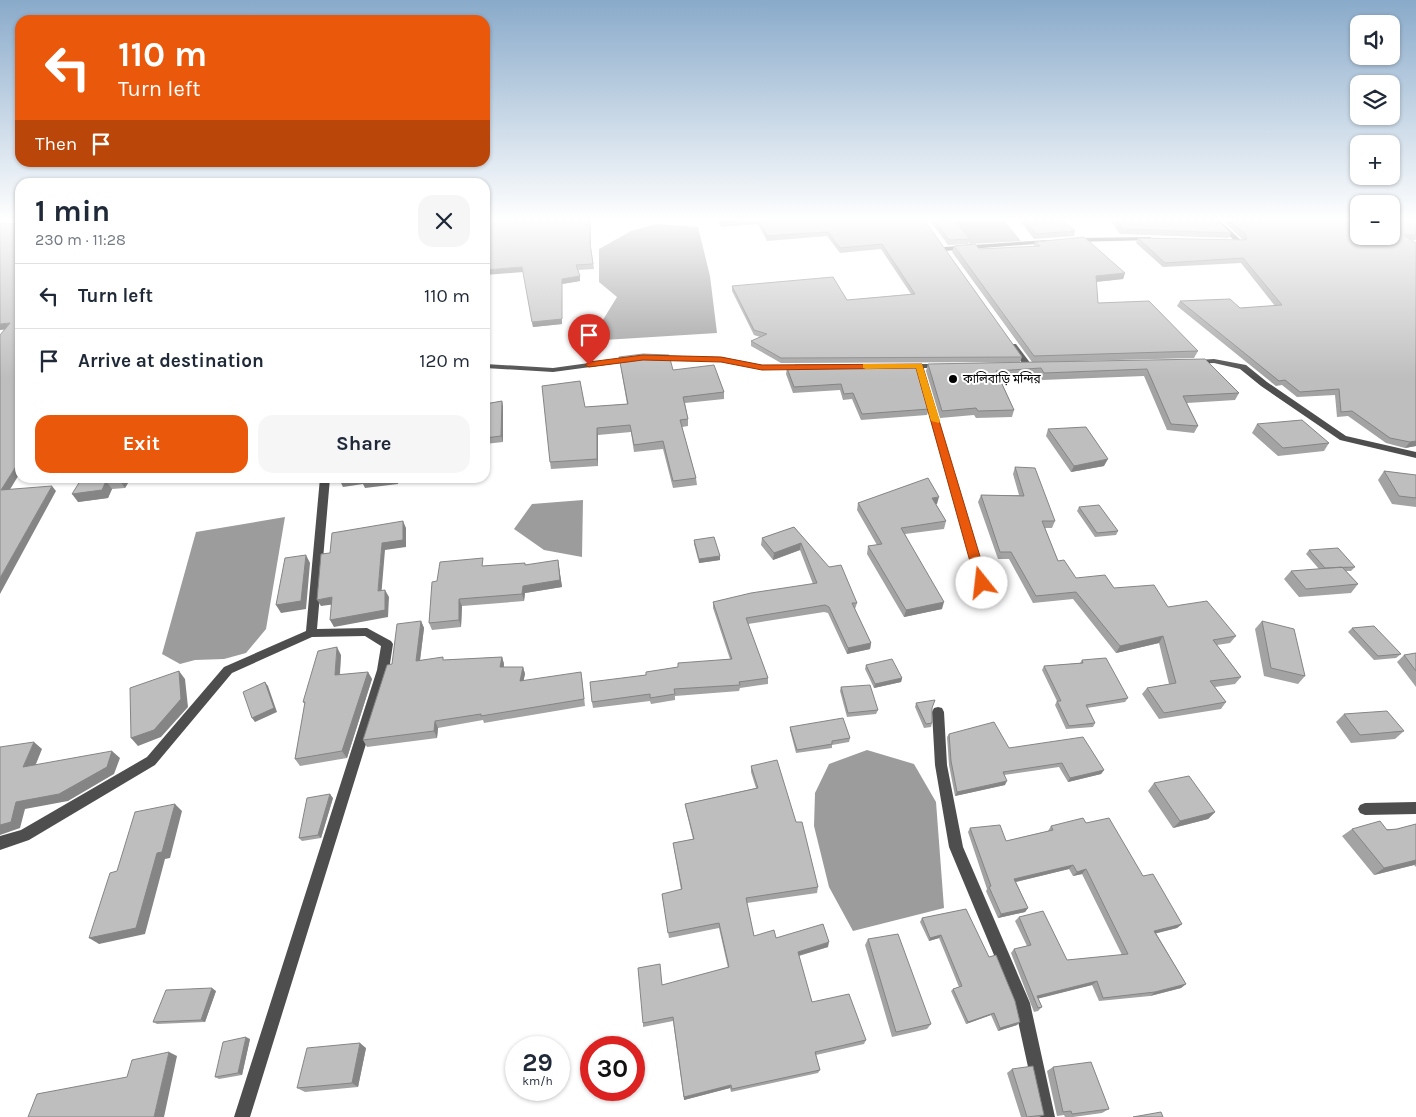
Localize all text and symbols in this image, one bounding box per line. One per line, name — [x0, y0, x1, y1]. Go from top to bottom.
map controls — [1350, 15, 1400, 245]
button: sound — [1350, 15, 1400, 65]
text: 110 m — [118, 34, 207, 75]
icon: left — [35, 35, 100, 100]
button: layers — [1350, 75, 1400, 125]
text: Turn left — [118, 76, 201, 102]
icon: arrive — [87, 130, 115, 158]
text: Then — [35, 133, 77, 155]
button: + — [1350, 135, 1400, 185]
text: 1 min — [35, 193, 110, 229]
button: close — [418, 195, 470, 247]
button: − — [1350, 195, 1400, 245]
text: 230 m · 11:28 — [35, 230, 126, 249]
icon: left — [35, 282, 63, 310]
text: Turn left — [78, 285, 153, 307]
text: 110 m — [424, 285, 470, 307]
pin — [568, 314, 610, 365]
icon: arrive — [575, 321, 603, 349]
icon: arrive — [35, 347, 63, 375]
text: Arrive at destination — [78, 350, 264, 372]
text: 120 m — [419, 350, 470, 372]
place label: কালিবাড়ি মন্দির — [962, 371, 1042, 386]
marker: কালিবাড়ি মন্দির — [947, 373, 959, 385]
button: Exit — [35, 415, 248, 473]
button: Share — [258, 415, 470, 473]
position arrow — [955, 556, 1007, 608]
speed limit sign: 30 — [580, 1036, 645, 1101]
text: 29 — [522, 1048, 553, 1077]
text: km/h — [522, 1074, 553, 1088]

